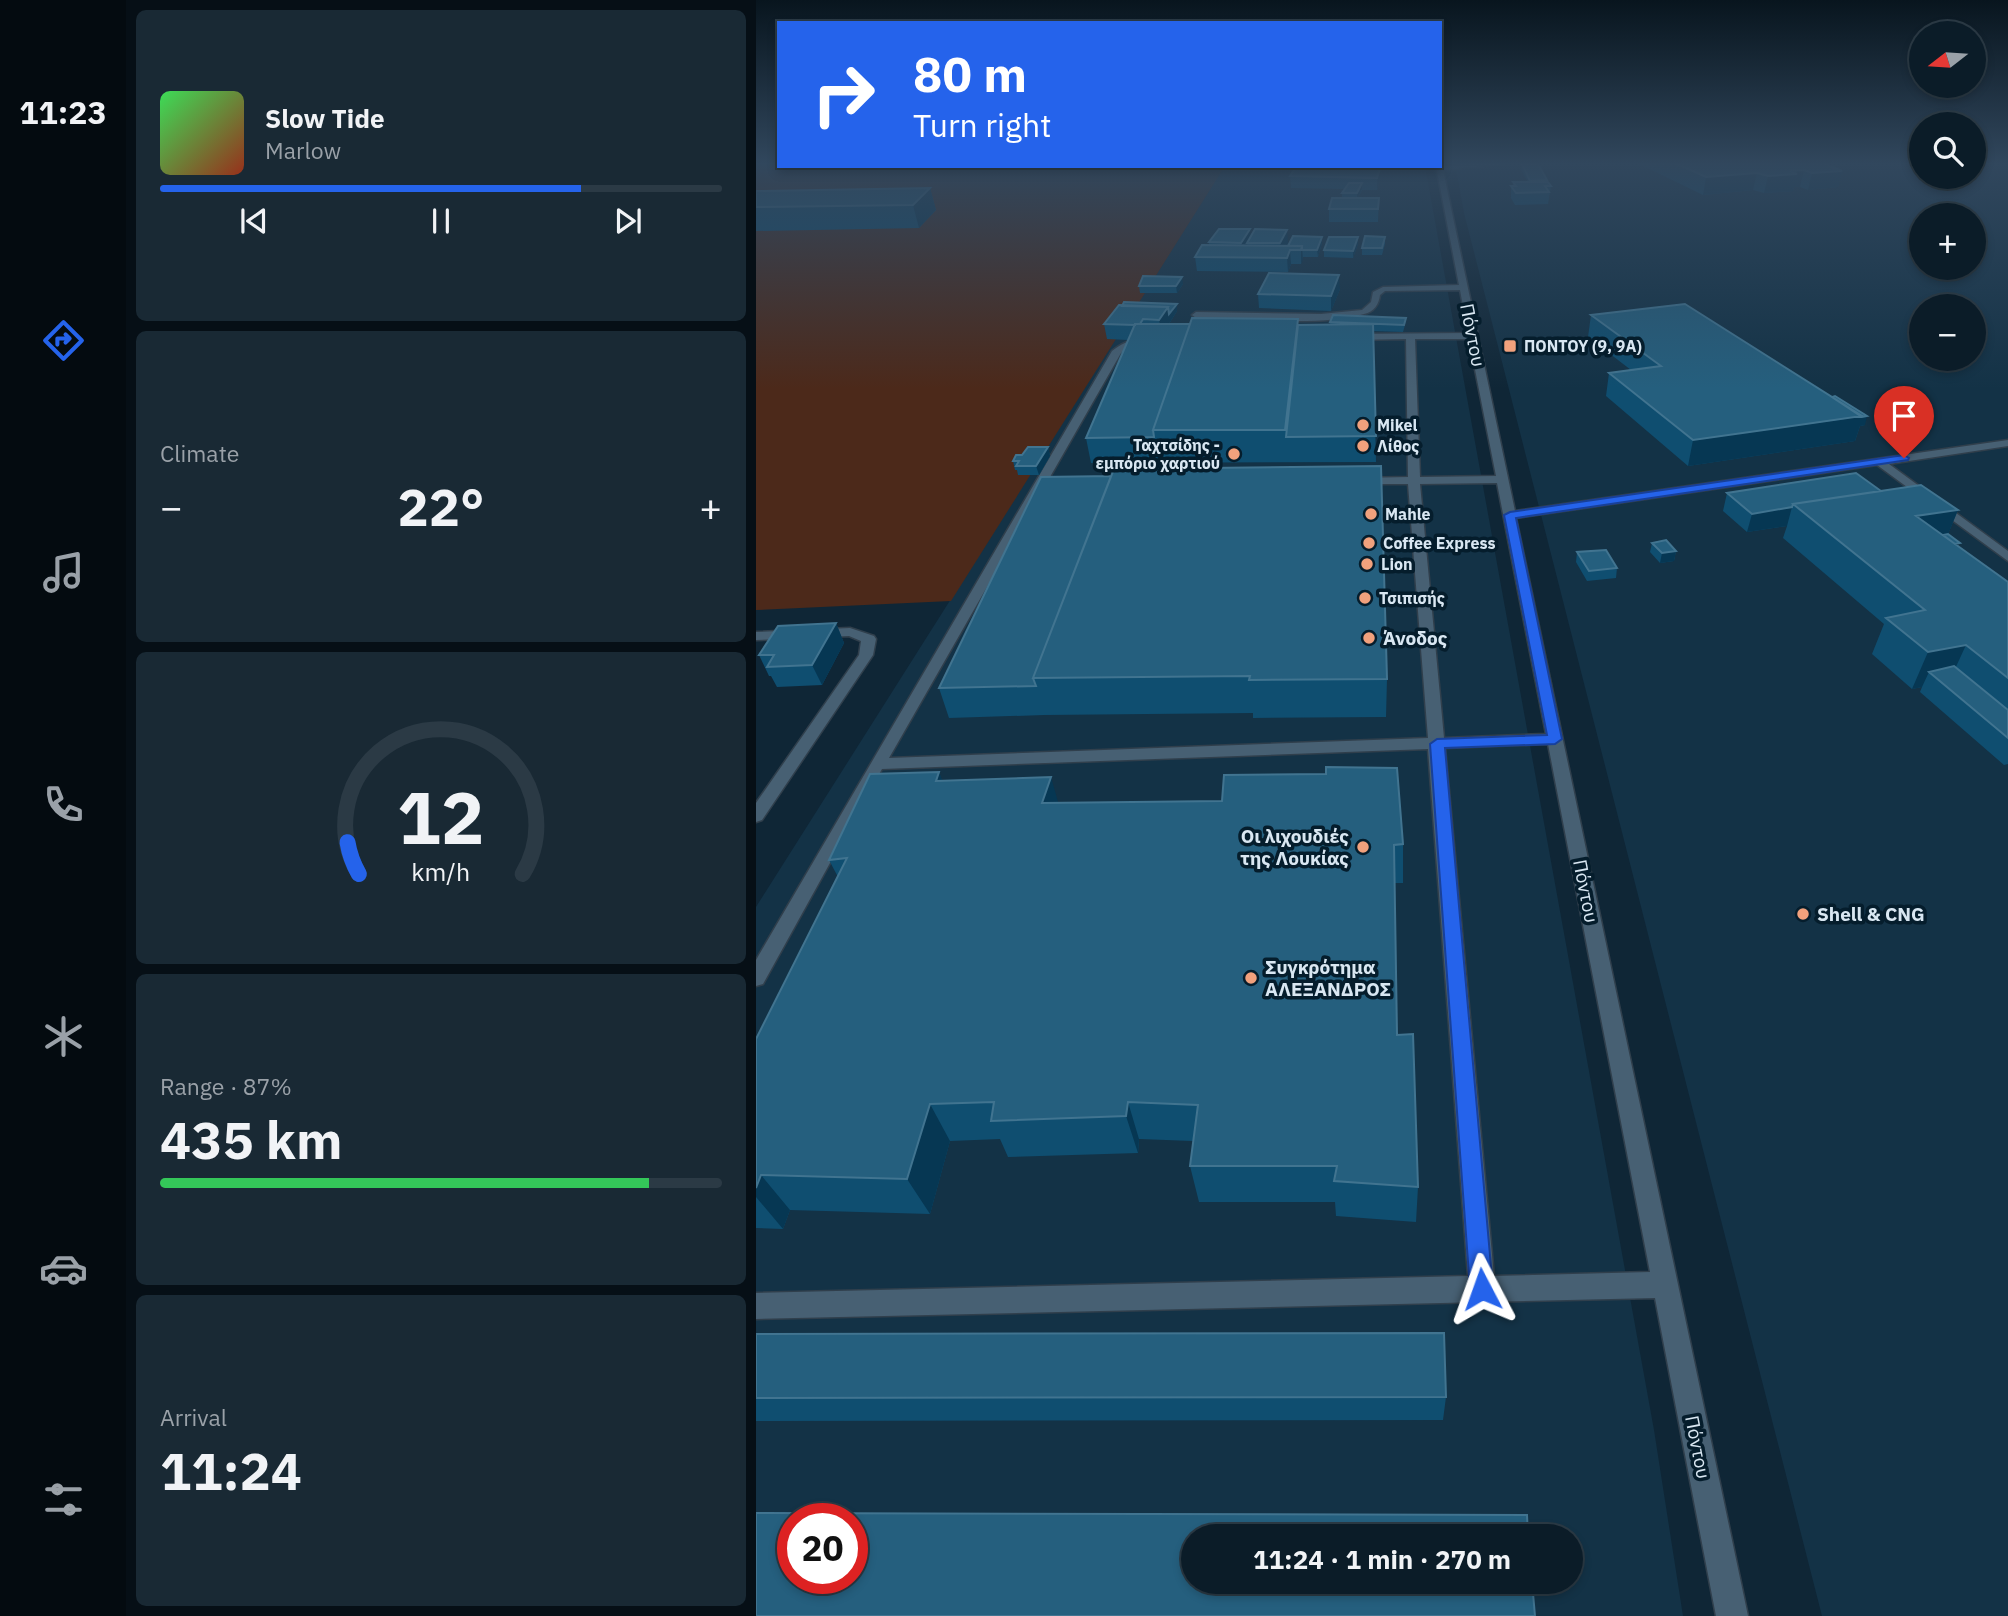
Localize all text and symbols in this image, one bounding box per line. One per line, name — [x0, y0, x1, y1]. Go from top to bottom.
north arrow — [1909, 21, 1986, 98]
map controls — [1909, 21, 1986, 371]
text: 80 m — [913, 42, 1027, 105]
icon: right — [798, 49, 889, 140]
text: 11:23 — [19, 91, 107, 133]
text: Slow Tide — [265, 101, 385, 135]
text: Turn right — [913, 104, 1051, 146]
button: search — [1909, 112, 1986, 189]
text: Marlow — [265, 135, 341, 165]
icon: previous — [235, 202, 273, 240]
icon: pause — [422, 202, 460, 240]
icon: next — [609, 202, 647, 240]
button: + — [1909, 203, 1986, 280]
button: − — [1909, 294, 1986, 371]
street label: Πόντου — [1455, 301, 1491, 369]
icon: directions — [39, 316, 88, 365]
place label: ΠΟΝΤΟΥ (9, 9Α) — [1524, 336, 1642, 356]
marker: ΠΟΝΤΟΥ (9, 9Α) — [1502, 338, 1518, 354]
pin — [1874, 386, 1934, 458]
icon: arrive — [1885, 397, 1923, 435]
place label: Mikel — [1377, 415, 1417, 435]
marker: Mikel — [1355, 417, 1371, 433]
place label: Ταχτσίδης - εμπόριο χαρτιού — [1096, 435, 1220, 473]
place label: Λίθος — [1377, 436, 1419, 456]
text: Climate — [160, 438, 239, 468]
marker: Λίθος — [1355, 438, 1371, 454]
marker: Ταχτσίδης - εμπόριο χαρτιού — [1226, 446, 1242, 462]
text: 22° — [398, 473, 484, 540]
text: − — [160, 482, 183, 531]
text: + — [699, 482, 722, 531]
place label: Mahle — [1385, 504, 1431, 524]
marker: Mahle — [1363, 506, 1379, 522]
place label: Coffee Express — [1383, 533, 1495, 553]
marker: Coffee Express — [1361, 535, 1377, 551]
icon: music — [39, 548, 88, 597]
place label: Lion — [1381, 554, 1413, 574]
marker: Lion — [1359, 556, 1375, 572]
place label: Τσιπισής — [1379, 588, 1445, 608]
marker: Τσιπισής — [1357, 590, 1373, 606]
place label: Άνοδος — [1383, 626, 1448, 650]
marker: Άνοδος — [1361, 630, 1377, 646]
text: 12 — [397, 769, 485, 864]
icon: phone — [39, 780, 88, 829]
place label: Οι λιχουδιές της Λουκίας — [1240, 824, 1349, 870]
marker: Οι λιχουδιές της Λουκίας — [1355, 839, 1371, 855]
text: km/h — [412, 855, 470, 888]
street label: Πόντου — [1568, 857, 1604, 925]
place label: Shell & CNG — [1817, 902, 1925, 926]
marker: Shell & CNG — [1795, 906, 1811, 922]
place label: Συγκρότημα ΑΛΕΞΑΝΔΡΟΣ — [1265, 955, 1391, 1001]
marker: Συγκρότημα ΑΛΕΞΑΝΔΡΟΣ — [1243, 970, 1259, 986]
icon: climate — [39, 1012, 88, 1061]
text: Range · 87% — [160, 1071, 292, 1101]
text: 435 km — [160, 1106, 342, 1173]
icon: car — [39, 1244, 88, 1293]
position arrow — [1445, 1252, 1519, 1326]
text: Arrival — [160, 1402, 227, 1432]
street label: Πόντου — [1680, 1413, 1716, 1481]
text: 11:24 — [160, 1437, 302, 1504]
icon: filters — [39, 1475, 88, 1524]
speed limit sign: 20 — [777, 1503, 868, 1594]
text: 11:24 · 1 min · 270 m — [1253, 1542, 1511, 1576]

